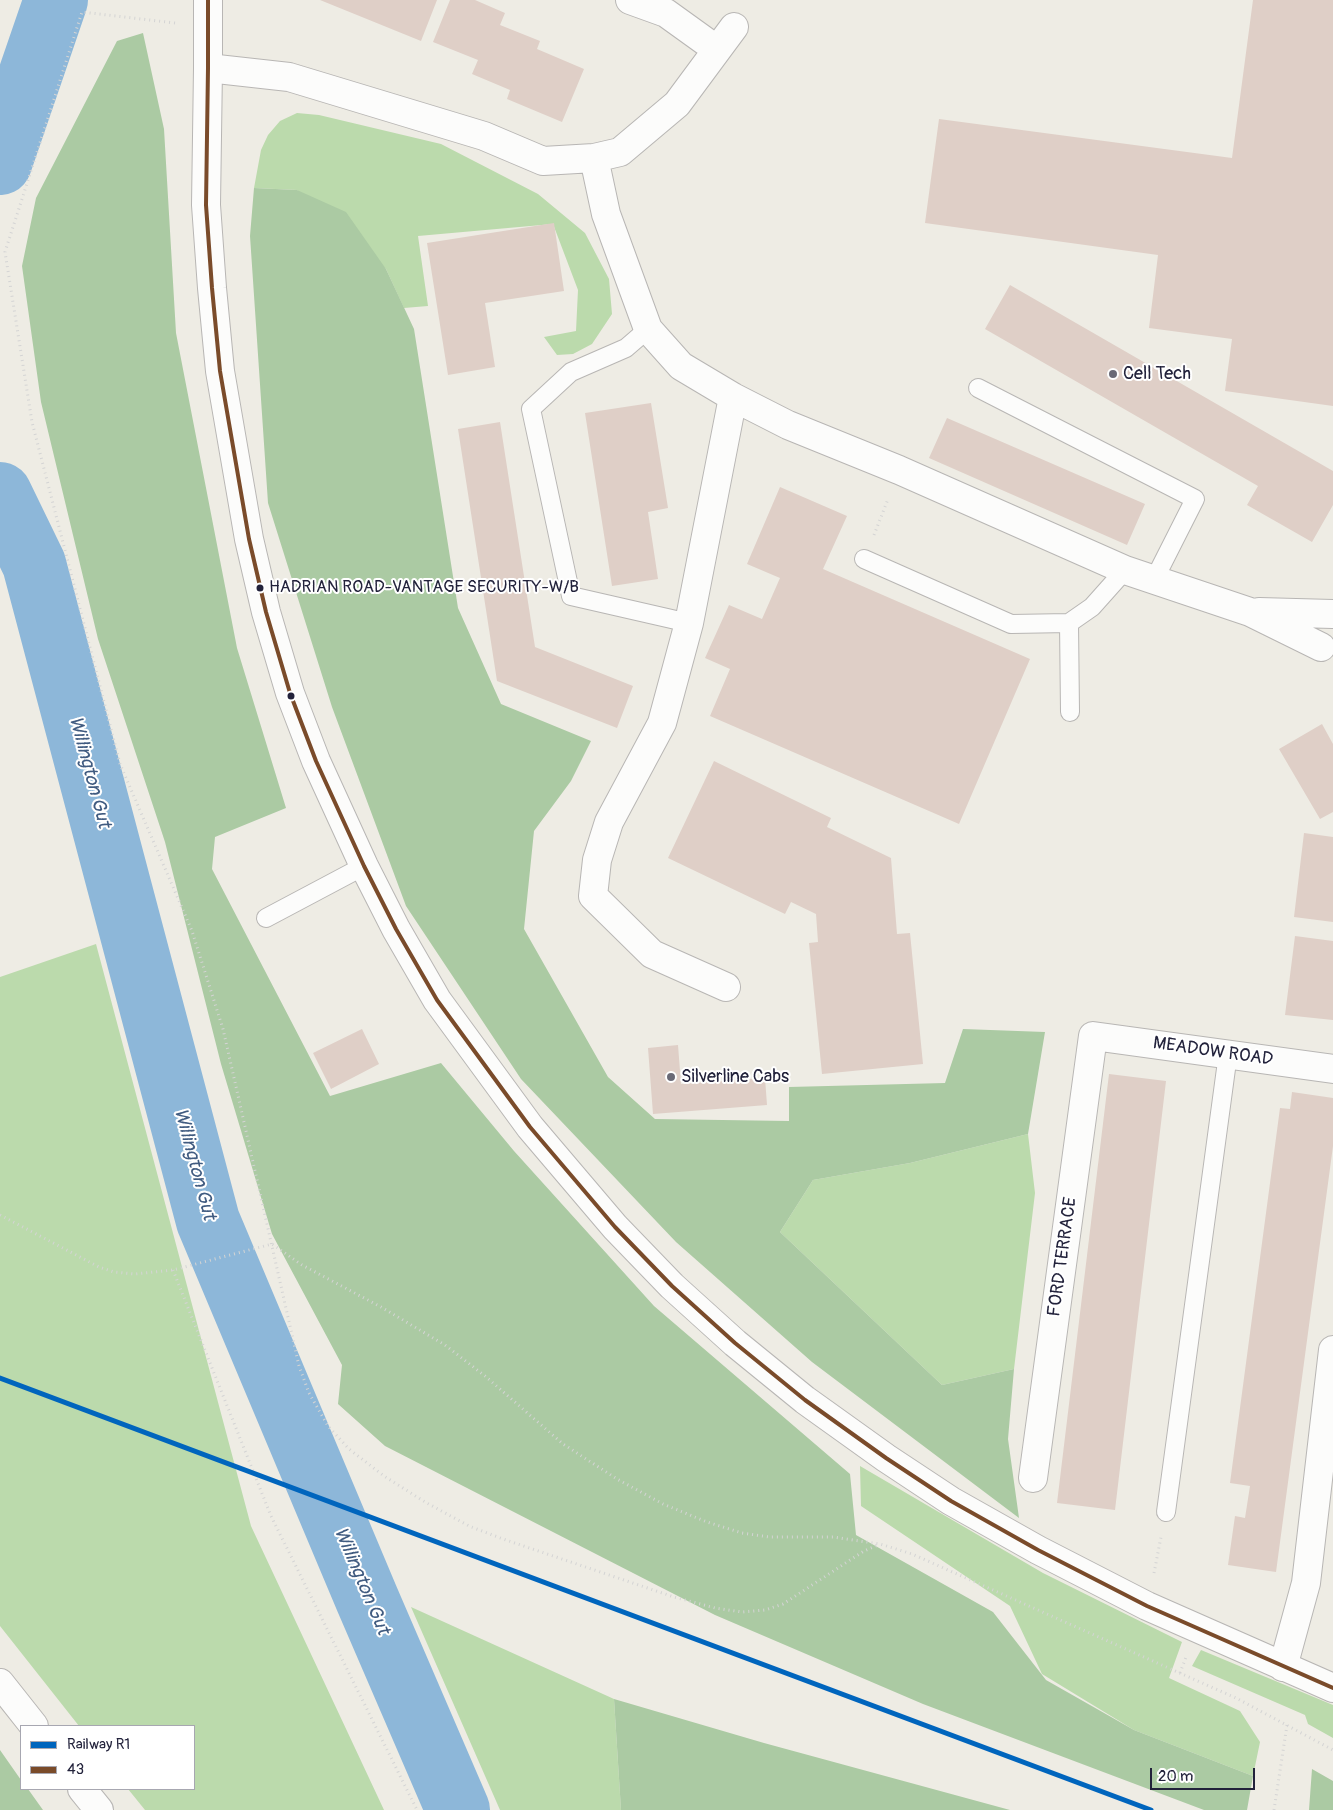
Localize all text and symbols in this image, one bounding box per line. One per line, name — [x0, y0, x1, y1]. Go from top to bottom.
place label: Cell Tech — [1123, 363, 1191, 385]
marker: Cell Tech — [1107, 368, 1119, 380]
place label: HADRIAN ROAD-VANTAGE SECURITY-W/B — [269, 578, 579, 598]
marker: HADRIAN ROAD-VANTAGE SECURITY-W/B — [255, 583, 265, 593]
unlabelled marker — [286, 691, 296, 701]
water label: Willington Gut — [63, 714, 115, 830]
street label: MEADOW ROAD — [1152, 1033, 1274, 1071]
place label: Silverline Cabs — [681, 1066, 789, 1088]
marker: Silverline Cabs — [665, 1071, 677, 1083]
water label: Willington Gut — [168, 1106, 220, 1222]
street label: FORD TERRACE — [1044, 1196, 1082, 1318]
water label: Willington Gut — [328, 1524, 394, 1638]
legend — [20, 1725, 195, 1790]
text: Railway R1 — [67, 1735, 130, 1754]
scale bar — [1153, 1758, 1258, 1790]
text: 43 — [67, 1760, 84, 1779]
text: 20 m — [1158, 1767, 1193, 1786]

